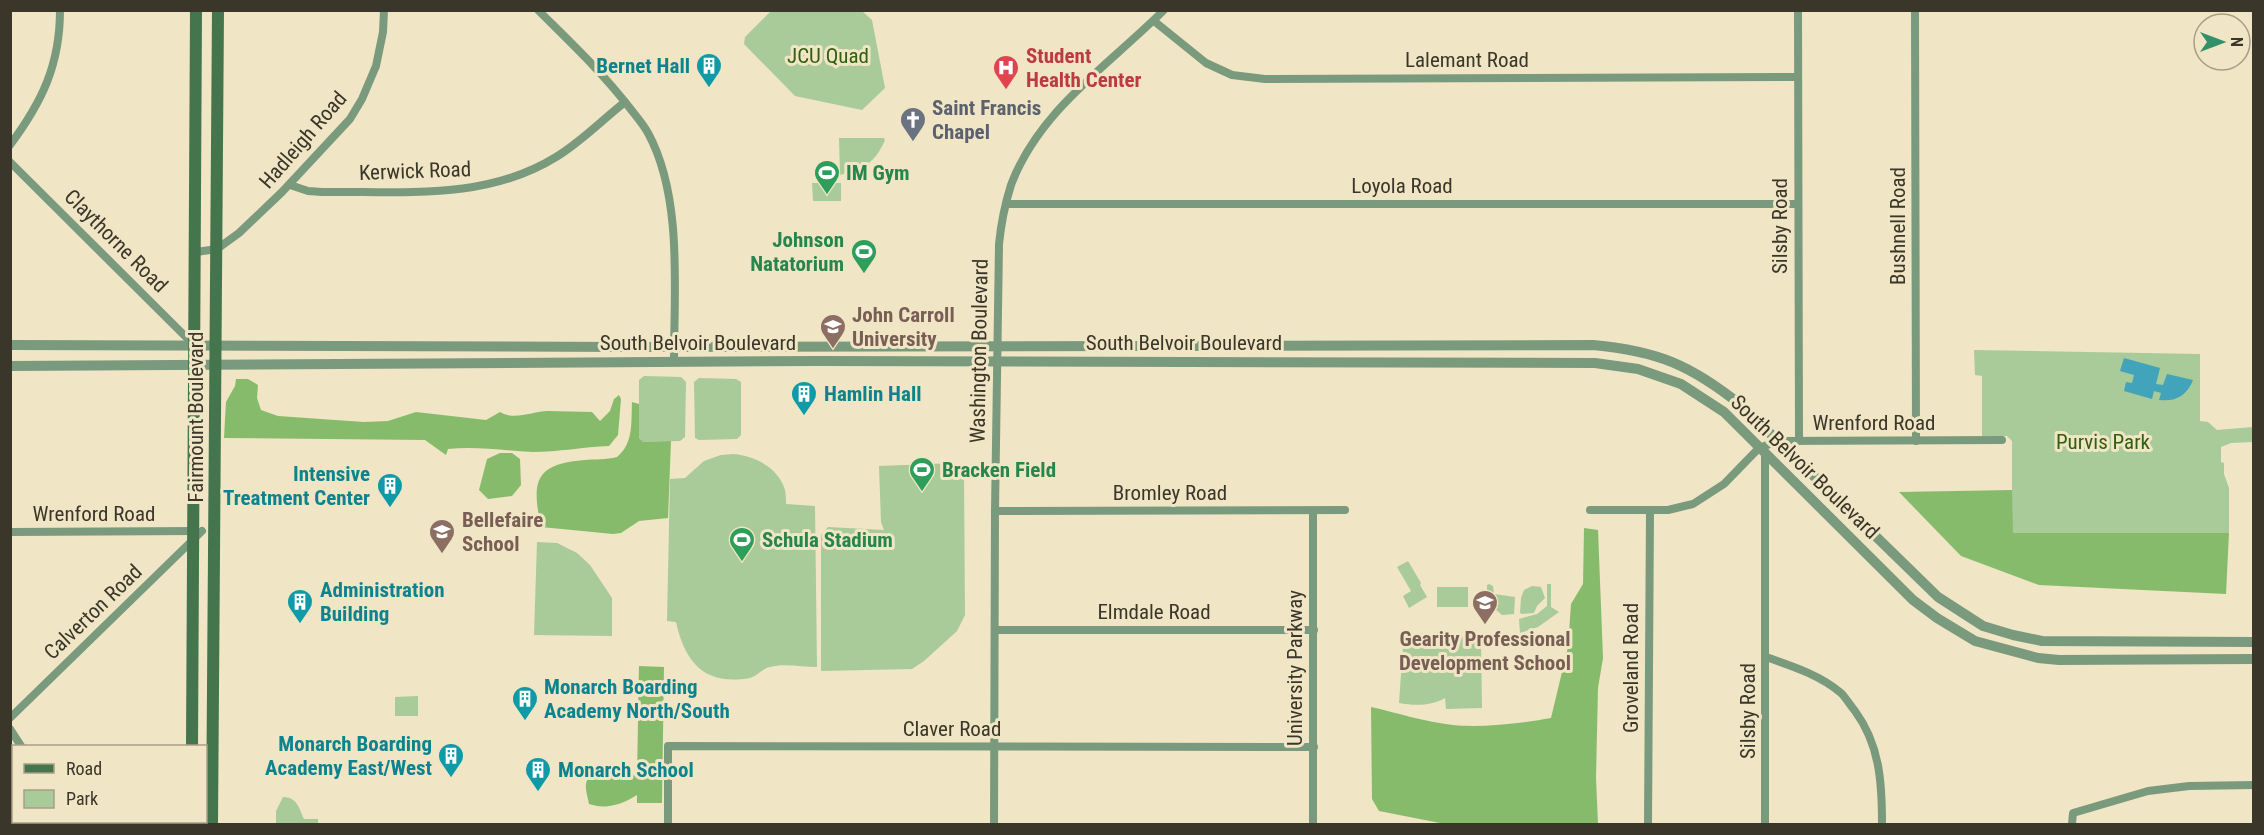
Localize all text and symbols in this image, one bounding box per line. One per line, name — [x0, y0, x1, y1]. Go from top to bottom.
north arrow — [2192, 12, 2252, 72]
text: N — [2227, 37, 2246, 47]
park label: JCU Quad — [787, 44, 869, 68]
place label: Student Health Center — [1026, 44, 1142, 92]
street label: Lalemant Road — [1405, 48, 1529, 72]
building icon: Bernet Hall — [694, 51, 724, 89]
hospital icon: Student Health Center — [991, 53, 1021, 91]
place label: Bernet Hall — [596, 54, 690, 78]
street label: Hadleigh Road — [254, 87, 352, 193]
place label: Saint Francis Chapel — [932, 96, 1041, 144]
church icon: Saint Francis Chapel — [898, 105, 928, 143]
street label: Kerwick Road — [359, 157, 471, 185]
sports icon: IM Gym — [812, 158, 842, 196]
place label: IM Gym — [846, 161, 910, 185]
street label: Bushnell Road — [1886, 167, 1910, 285]
street label: Loyola Road — [1351, 174, 1453, 198]
street label: Silsby Road — [1768, 178, 1792, 274]
street label: Claythorne Road — [60, 185, 172, 297]
place label: Johnson Natatorium — [750, 228, 844, 276]
sports icon: Johnson Natatorium — [849, 237, 879, 275]
street label: Washington Boulevard — [965, 259, 993, 443]
place label: John Carroll University — [852, 303, 955, 351]
school or university icon: John Carroll University — [818, 312, 848, 350]
street label: South Belvoir Boulevard — [600, 331, 796, 355]
street label: South Belvoir Boulevard — [1086, 331, 1282, 355]
street label: Fairmount Boulevard — [184, 332, 208, 502]
building icon: Hamlin Hall — [789, 379, 819, 417]
place label: Hamlin Hall — [824, 382, 921, 406]
street label: South Belvoir Boulevard — [1726, 390, 1884, 544]
street label: Wrenford Road — [1813, 411, 1935, 435]
park label: Purvis Park — [2056, 430, 2151, 454]
sports icon: Bracken Field — [907, 455, 937, 493]
place label: Bracken Field — [942, 458, 1056, 482]
place label: Intensive Treatment Center — [223, 462, 370, 510]
building icon: Intensive Treatment Center — [375, 471, 405, 509]
street label: Bromley Road — [1113, 481, 1227, 505]
street label: Wrenford Road — [33, 502, 155, 526]
place label: Bellefaire School — [462, 508, 543, 556]
school or university icon: Bellefaire School — [427, 517, 457, 555]
sports icon: Schula Stadium — [727, 525, 757, 563]
place label: Schula Stadium — [762, 528, 893, 552]
street label: Calverton Road — [39, 560, 147, 664]
place label: Administration Building — [320, 578, 444, 626]
building icon: Administration Building — [285, 587, 315, 625]
school or university icon: Gearity Professional Development School — [1470, 588, 1500, 626]
street label: University Parkway — [1283, 590, 1307, 746]
street label: Elmdale Road — [1097, 600, 1211, 624]
street label: Groveland Road — [1619, 603, 1643, 733]
place label: Gearity Professional Development School — [1399, 627, 1571, 675]
street label: Silsby Road — [1736, 663, 1760, 759]
place label: Monarch Boarding Academy North/South — [544, 675, 730, 723]
building icon: Monarch Boarding Academy North/South — [510, 684, 540, 722]
street label: Claver Road — [903, 717, 1001, 741]
place label: Monarch Boarding Academy East/West — [265, 732, 432, 780]
building icon: Monarch Boarding Academy East/West — [436, 741, 466, 779]
legend — [12, 745, 207, 823]
building icon: Monarch School — [523, 755, 553, 793]
text: Road — [66, 758, 102, 779]
place label: Monarch School — [558, 758, 694, 782]
text: Park — [66, 788, 98, 809]

